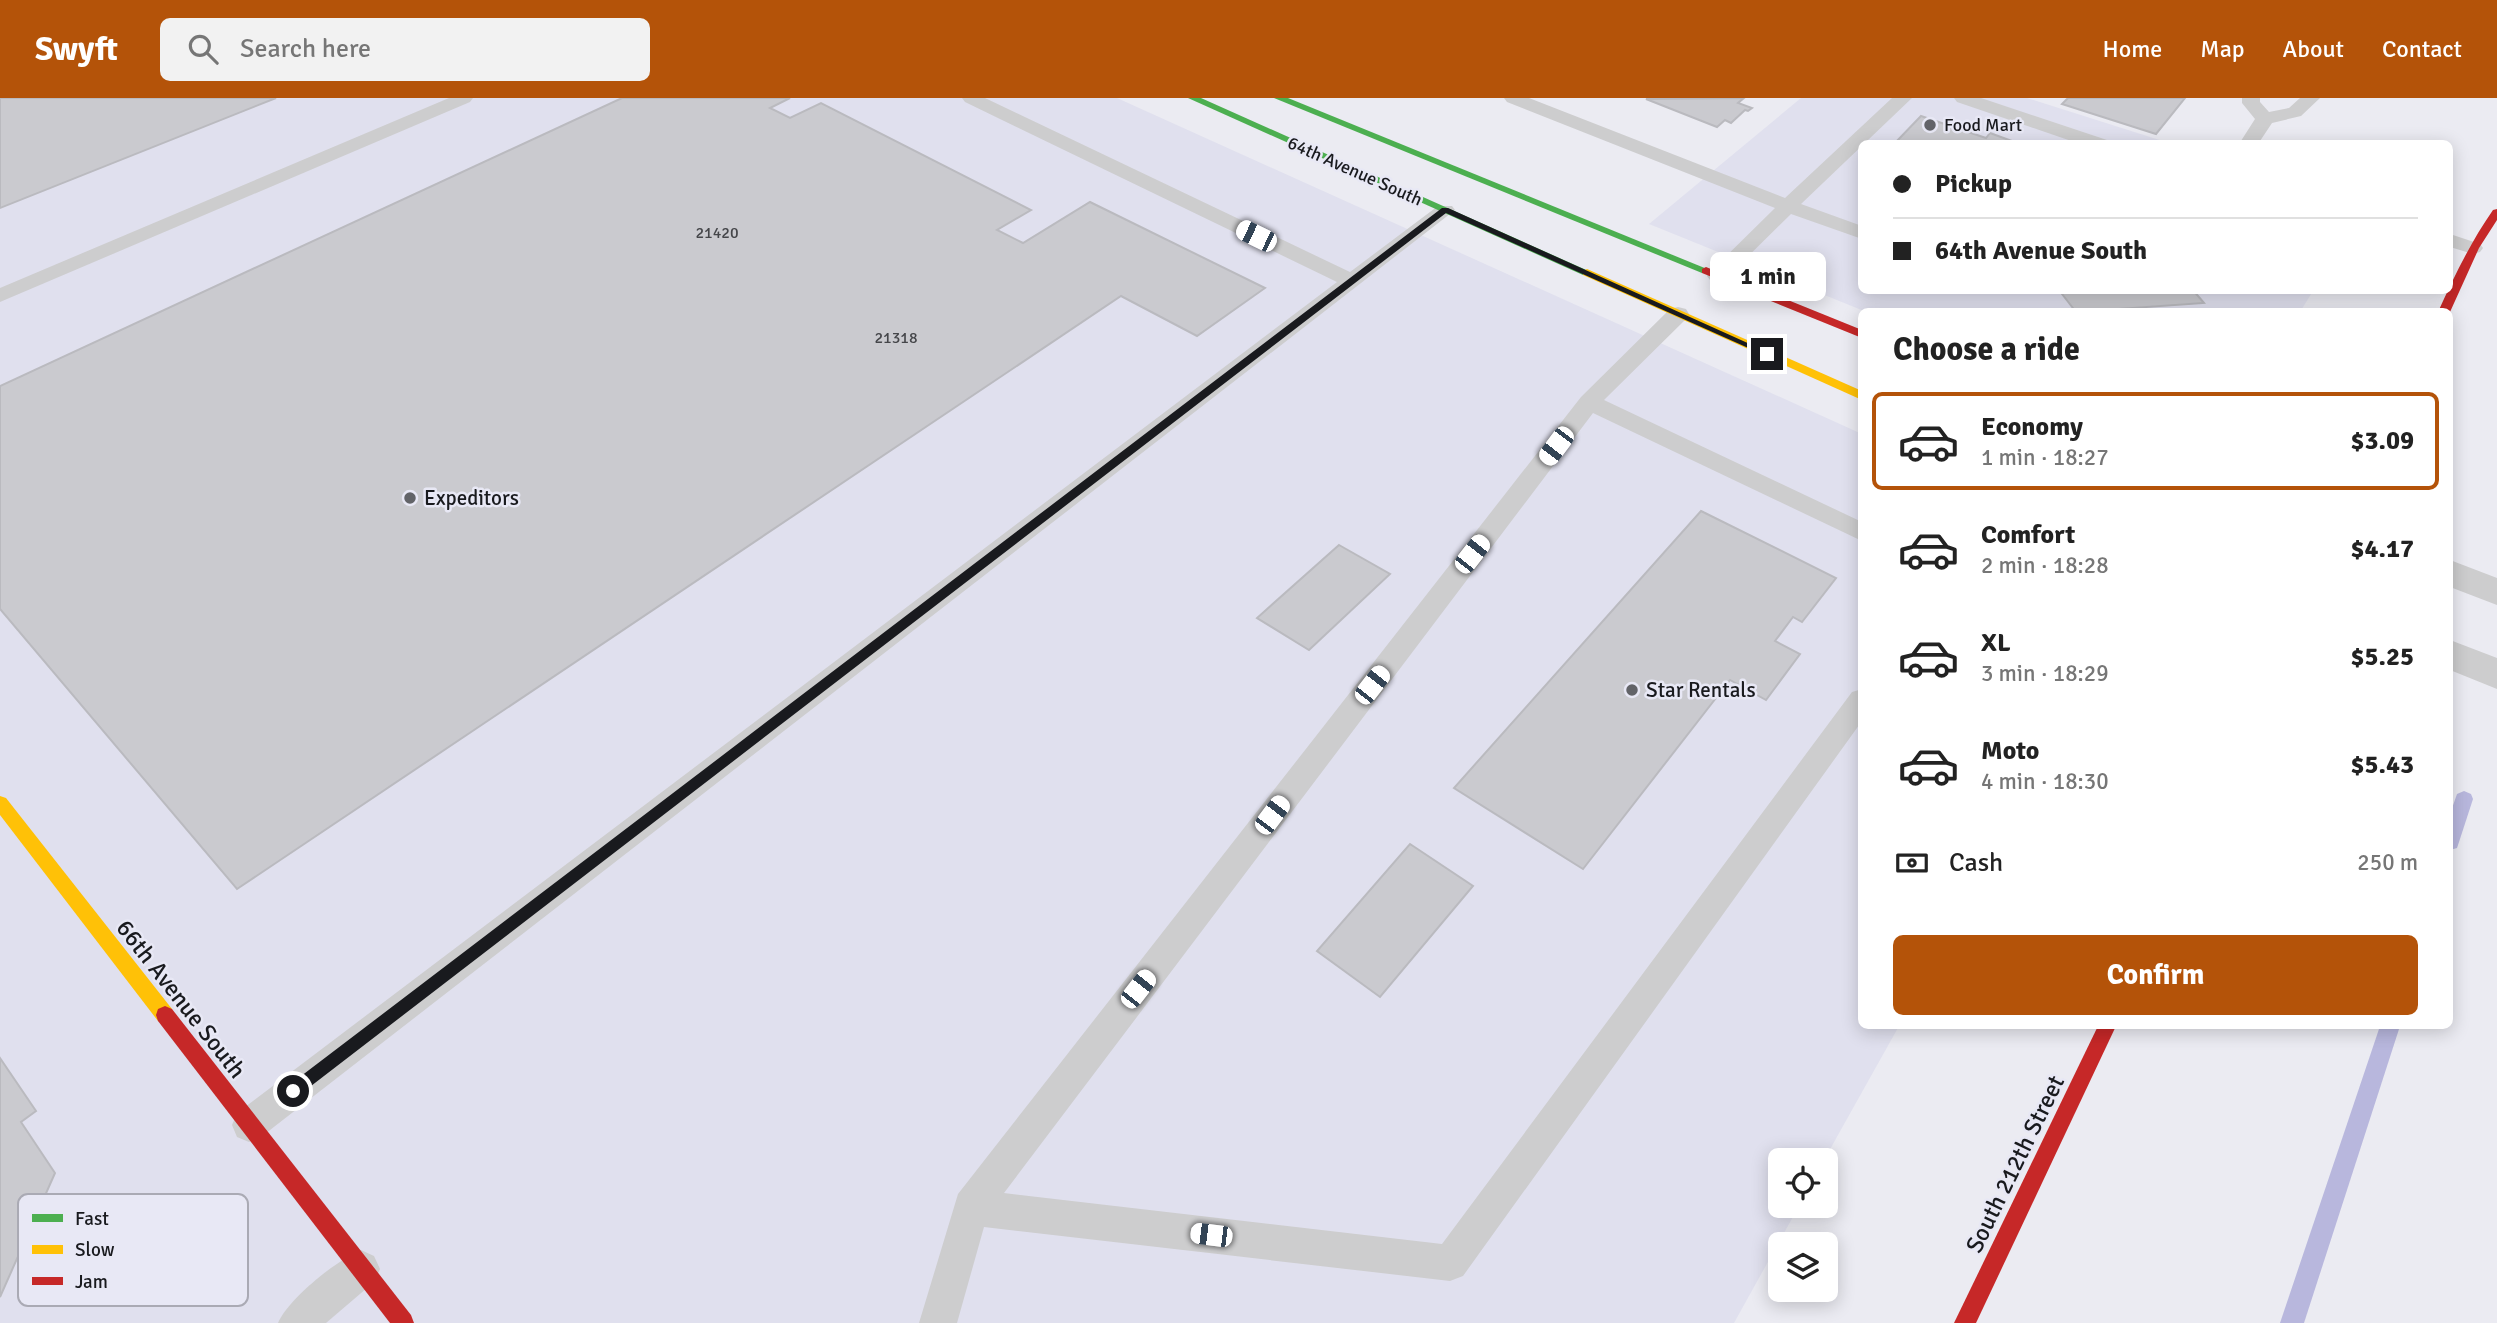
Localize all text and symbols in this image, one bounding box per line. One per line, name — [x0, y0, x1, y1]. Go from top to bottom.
search box — [160, 18, 650, 81]
text: Swyft — [35, 29, 118, 70]
icon: search — [184, 30, 222, 68]
text: Search here — [240, 33, 371, 65]
text: Home — [2102, 34, 2162, 64]
text: Map — [2200, 34, 2245, 64]
text: About — [2283, 34, 2344, 64]
text: Contact — [2382, 34, 2462, 64]
place label: Food Mart — [1944, 114, 2022, 136]
marker: Food Mart — [1922, 117, 1938, 133]
street label: 64th Avenue South — [1284, 131, 1426, 211]
text: Pickup — [1935, 168, 2012, 200]
car — [1233, 217, 1280, 255]
house number: 21420 — [695, 223, 739, 243]
text: 64th Avenue South — [1935, 235, 2147, 267]
callout: 1 min — [1709, 252, 1825, 302]
text: 1 min — [1740, 262, 1796, 291]
house number: 21318 — [874, 328, 918, 348]
text: Choose a ride — [1893, 330, 2080, 369]
route end — [1751, 338, 1783, 370]
icon: car — [1897, 410, 1960, 473]
text: Economy — [1981, 411, 2083, 443]
car — [1535, 423, 1578, 469]
text: $3.09 — [2350, 425, 2414, 457]
text: 1 min · 18:27 — [1981, 443, 2109, 472]
place label: Expeditors — [424, 485, 519, 511]
marker: Expeditors — [402, 490, 418, 506]
icon: car — [1897, 518, 1960, 581]
text: Comfort — [1981, 519, 2075, 551]
car — [1451, 531, 1494, 577]
text: $4.17 — [2350, 533, 2414, 565]
text: 2 min · 18:28 — [1981, 551, 2109, 580]
icon: car — [1897, 626, 1960, 689]
text: XL — [1981, 627, 2011, 659]
text: $5.25 — [2350, 641, 2414, 673]
text: 3 min · 18:29 — [1981, 659, 2109, 688]
car — [1351, 662, 1394, 708]
place label: Star Rentals — [1646, 677, 1756, 703]
marker: Star Rentals — [1624, 682, 1640, 698]
icon: car — [1897, 734, 1960, 797]
text: Moto — [1981, 735, 2039, 767]
text: $5.43 — [2350, 749, 2414, 781]
text: 4 min · 18:30 — [1981, 767, 2109, 796]
car — [1251, 792, 1294, 838]
icon: cash — [1893, 844, 1931, 882]
text: Cash — [1949, 847, 2003, 879]
text: 250 m — [2357, 848, 2418, 877]
street label: 66th Avenue South — [110, 914, 252, 1084]
button: Confirm — [1893, 935, 2418, 1015]
car — [1117, 966, 1160, 1012]
street label: South 212th Street — [1959, 1070, 2071, 1258]
route start — [277, 1075, 309, 1107]
map controls — [1768, 1148, 1838, 1302]
button: locate — [1768, 1148, 1838, 1218]
legend — [18, 1194, 248, 1306]
text: Fast — [75, 1207, 109, 1231]
car — [1189, 1222, 1234, 1248]
button: layers — [1768, 1232, 1838, 1302]
text: Slow — [75, 1238, 115, 1262]
text: Jam — [75, 1270, 108, 1294]

